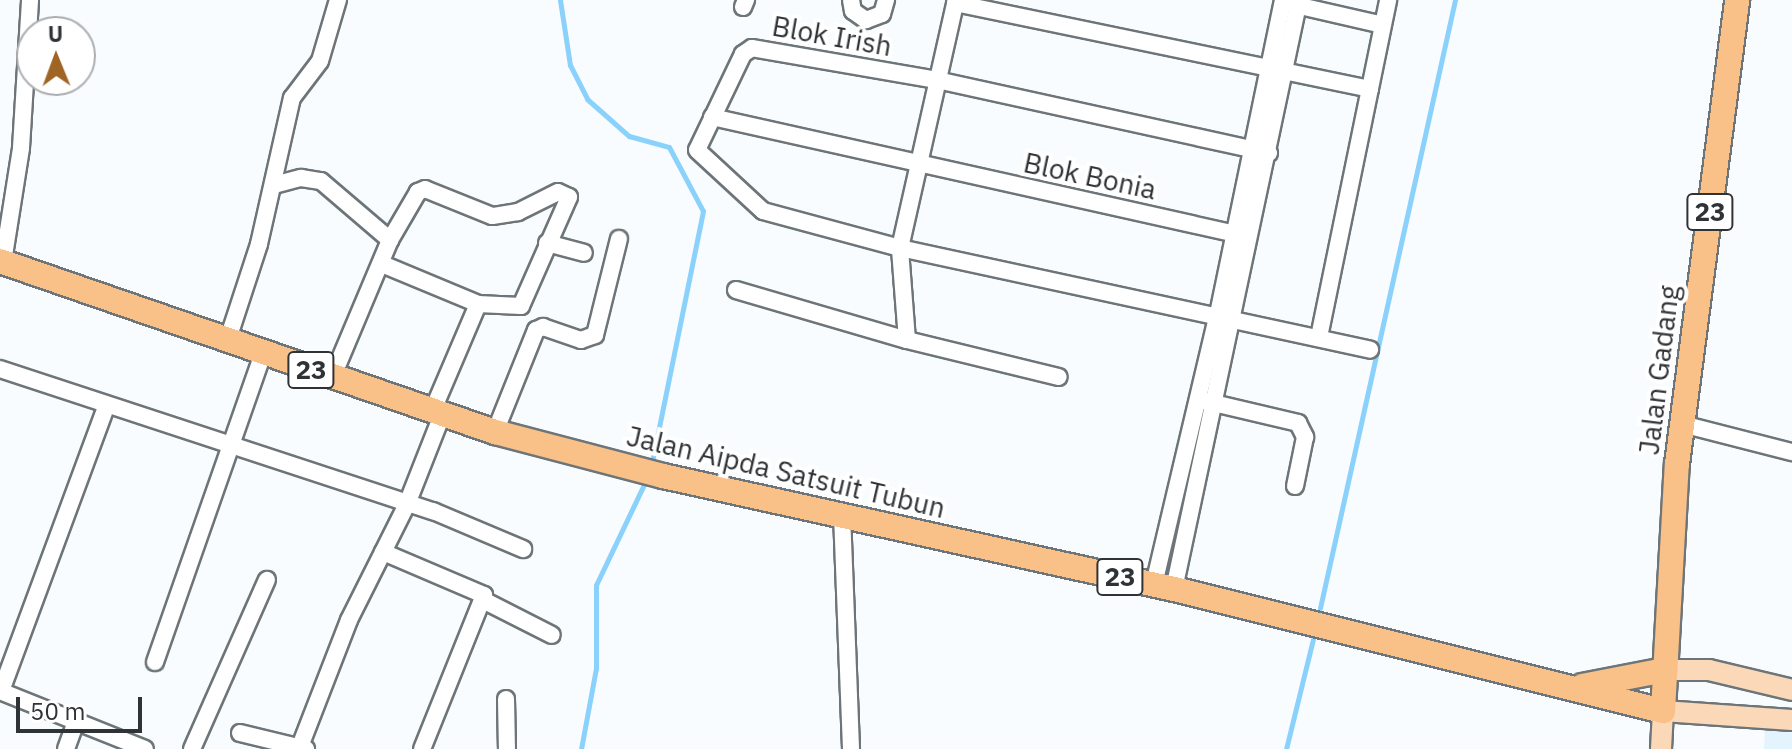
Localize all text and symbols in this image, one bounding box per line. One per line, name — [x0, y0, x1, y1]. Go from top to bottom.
street label: Blok Irish — [770, 9, 894, 63]
north arrow — [16, 16, 96, 96]
text: U — [48, 19, 63, 48]
street label: Blok Bonia — [1021, 146, 1159, 206]
road number: 23 — [1686, 190, 1734, 234]
street label: Jalan Gadang — [1632, 283, 1686, 457]
road number: 23 — [287, 348, 335, 392]
street label: Jalan Aipda Satsuit Tubun — [623, 419, 949, 525]
road number: 23 — [1096, 555, 1144, 599]
scale bar — [20, 681, 146, 731]
text: 50 m — [30, 695, 85, 727]

